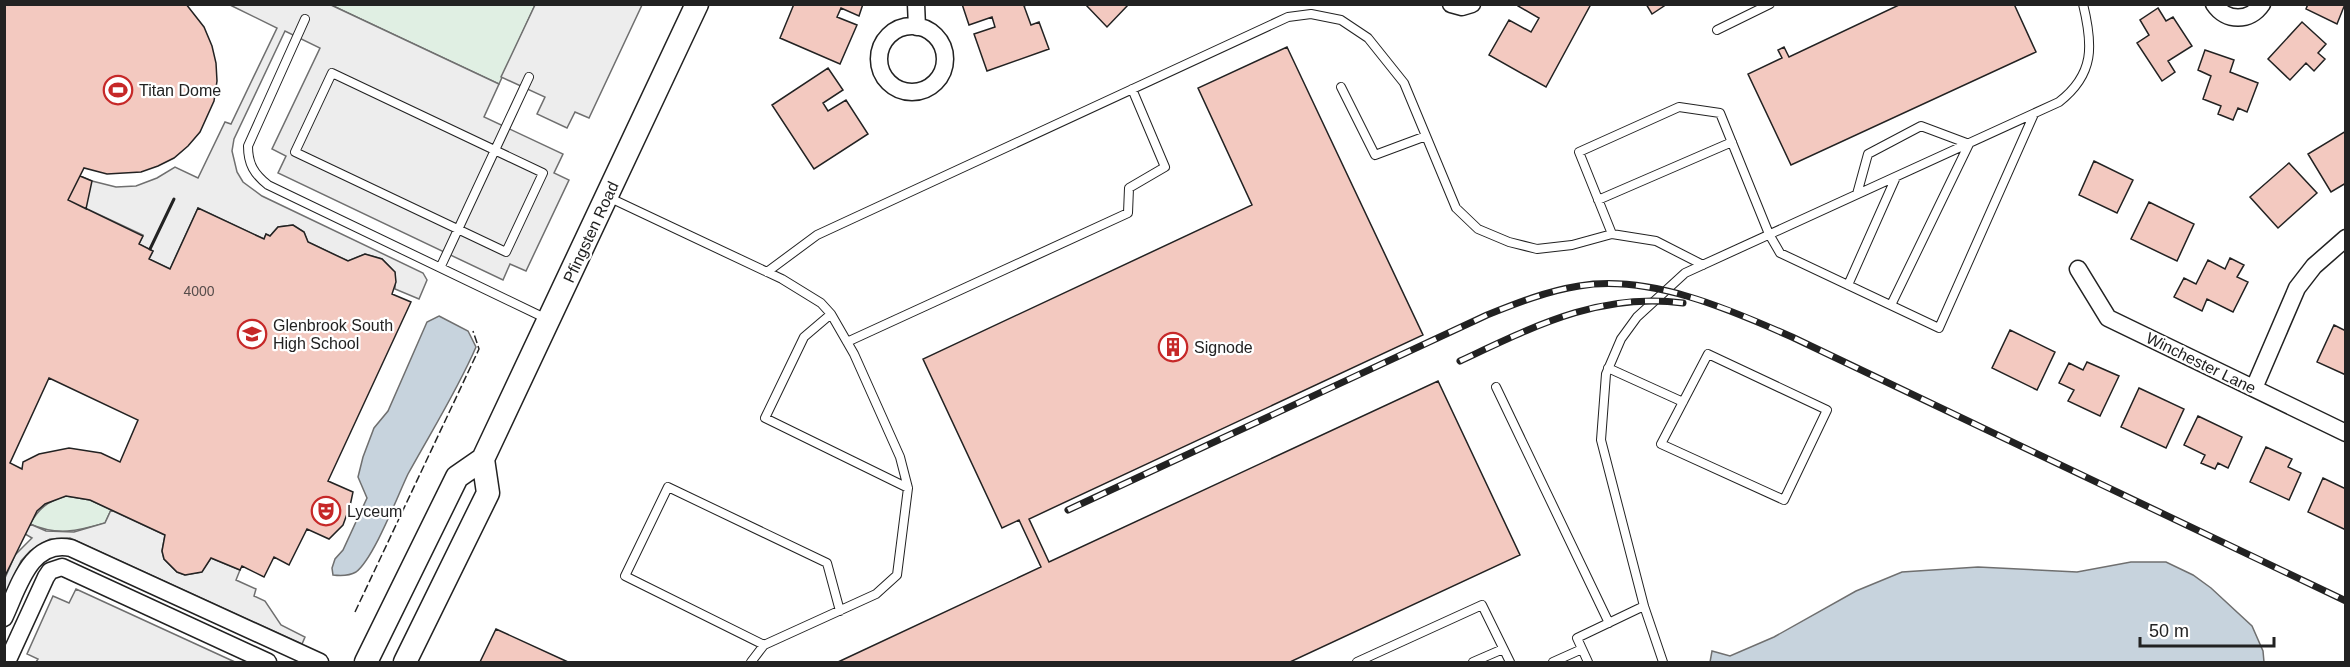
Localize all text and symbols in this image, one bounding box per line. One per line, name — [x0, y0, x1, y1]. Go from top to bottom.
sports icon: Titan Dome — [102, 74, 134, 106]
place label: Titan Dome — [139, 82, 221, 99]
street label: Pfingsten Road — [560, 179, 622, 285]
house number: 4000 — [183, 283, 215, 299]
place label: Glenbrook South High School — [273, 317, 393, 352]
school or university icon: Glenbrook South High School — [236, 318, 268, 350]
street label: Winchester Lane — [2143, 329, 2259, 397]
building icon: Signode — [1157, 331, 1189, 363]
place label: Signode — [1194, 339, 1253, 356]
theatre icon: Lyceum — [310, 495, 342, 527]
place label: Lyceum — [347, 503, 402, 520]
scale bar — [2140, 610, 2274, 648]
text: 50 m — [2149, 621, 2189, 641]

